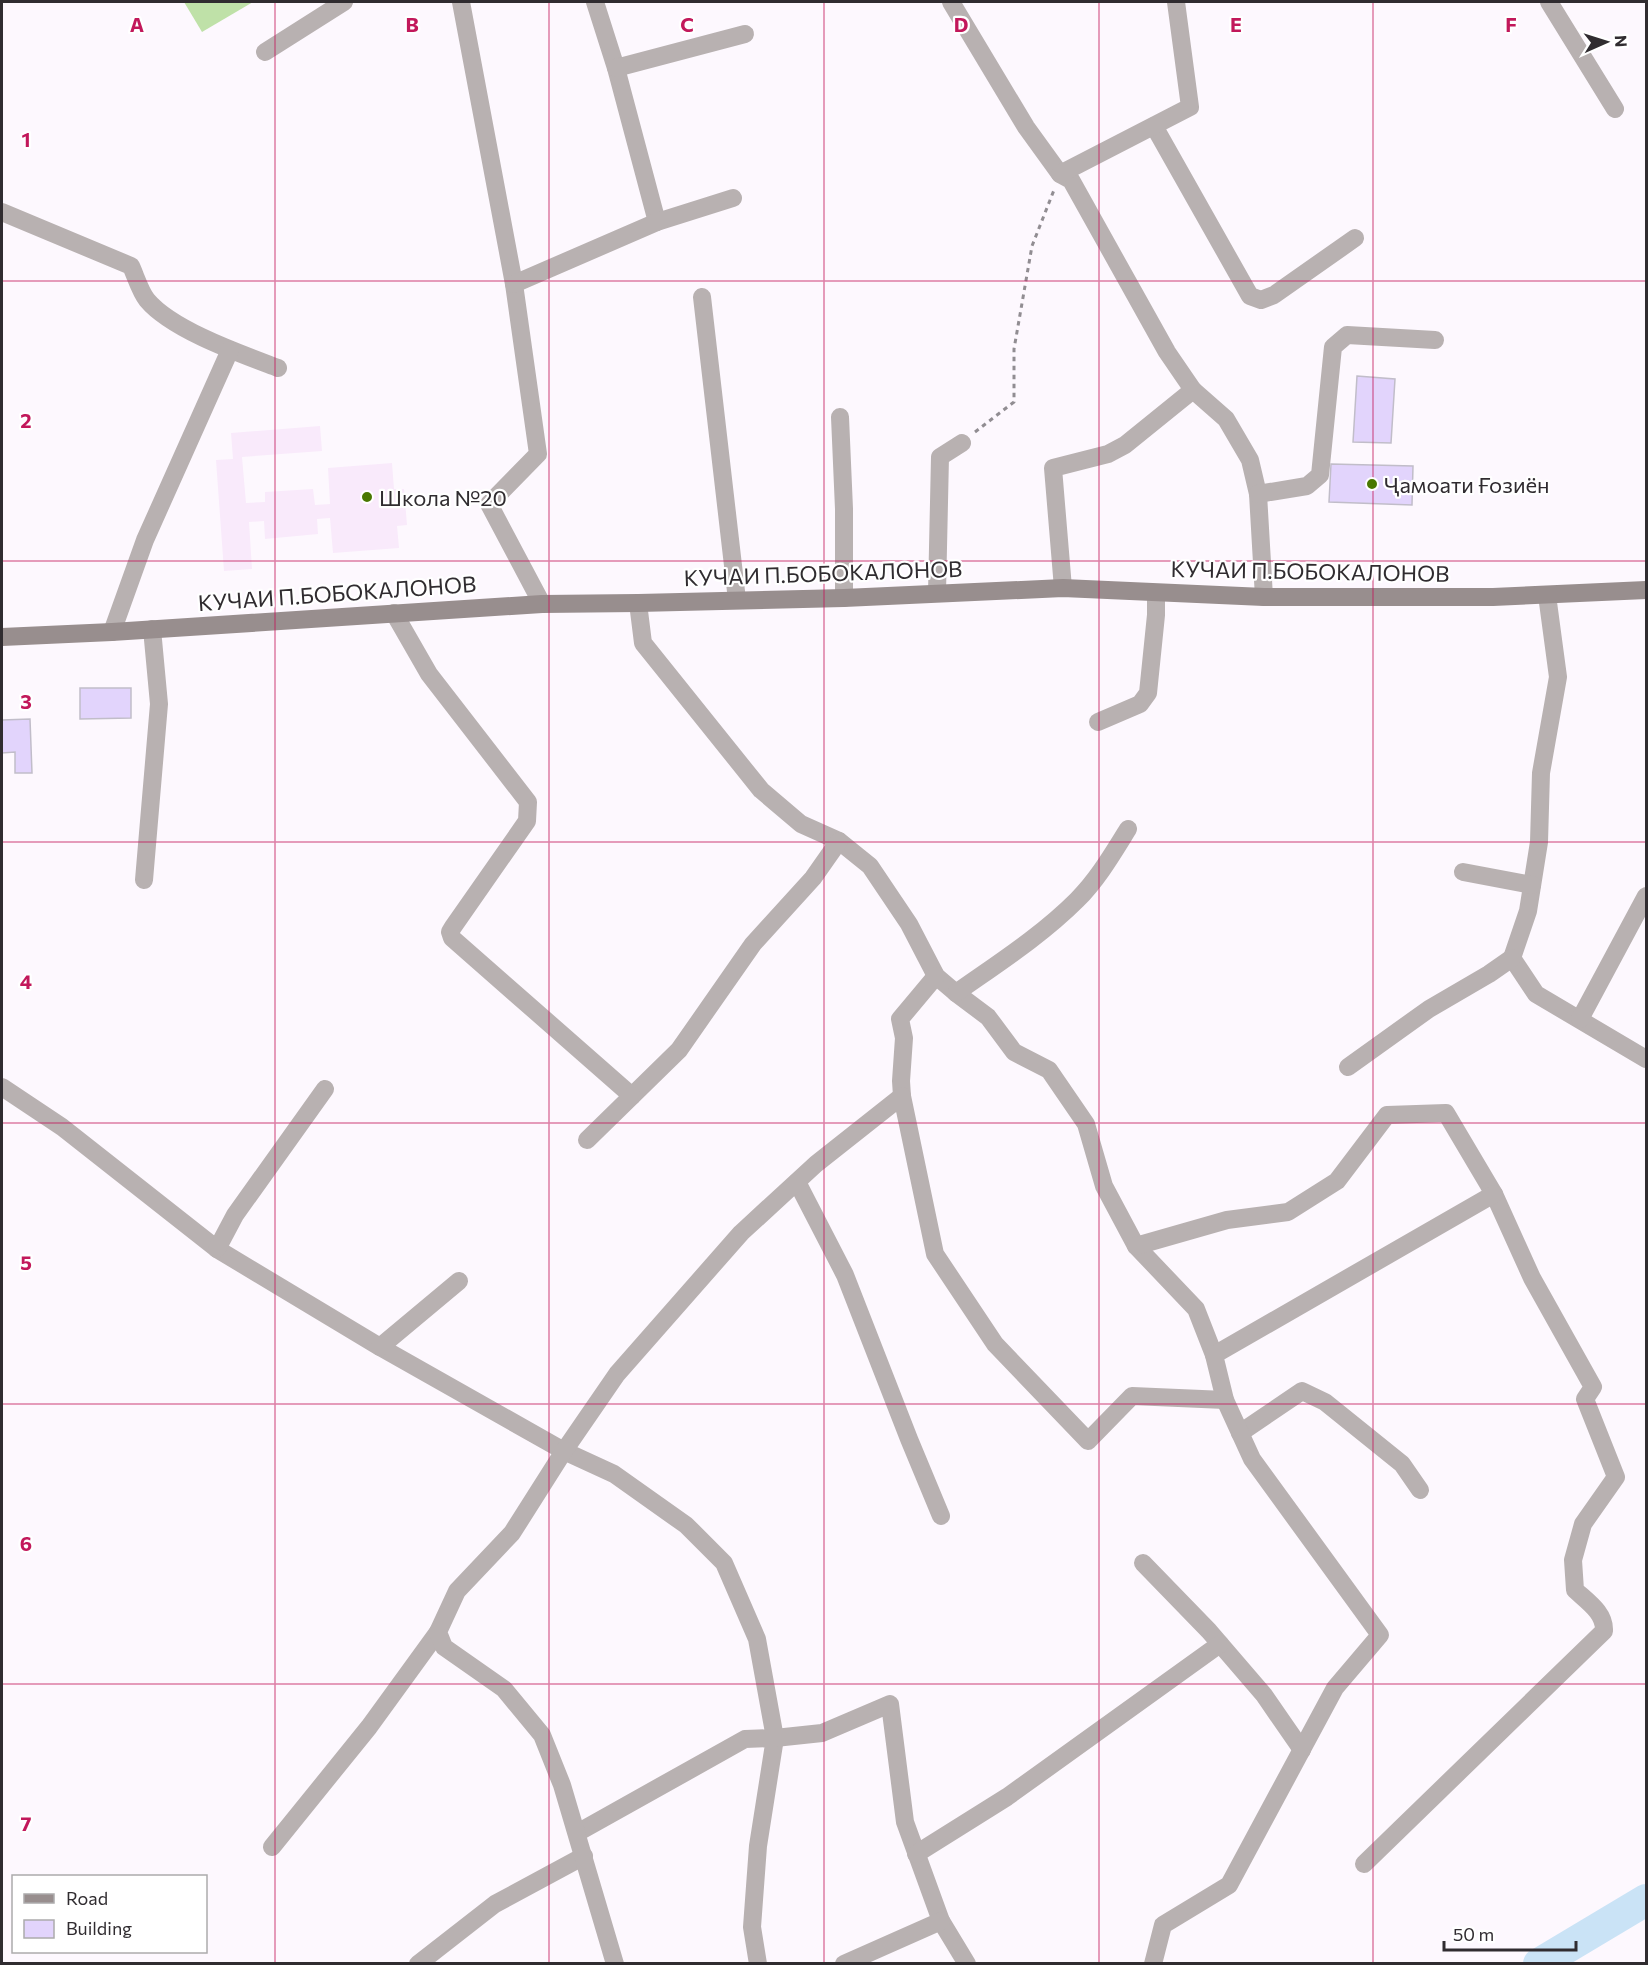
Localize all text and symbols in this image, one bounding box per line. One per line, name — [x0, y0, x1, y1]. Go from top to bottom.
text: A — [130, 12, 144, 36]
text: B — [405, 12, 419, 36]
text: C — [680, 12, 694, 36]
text: D — [954, 12, 968, 36]
text: E — [1230, 12, 1242, 36]
text: F — [1505, 12, 1517, 36]
north arrow — [1576, 12, 1636, 72]
text: N — [1612, 35, 1631, 48]
text: 1 — [21, 127, 31, 151]
text: 2 — [20, 408, 32, 432]
place label: Ҷамоати Ғозиён — [1384, 471, 1550, 498]
marker: Ҷамоати Ғозиён — [1365, 477, 1379, 491]
place label: Школа №20 — [379, 484, 507, 511]
marker: Школа №20 — [360, 490, 374, 504]
street label: КУЧАИ П.БОБОКАЛОНОВ — [683, 555, 963, 591]
street label: КУЧАИ П.БОБОКАЛОНОВ — [1170, 555, 1450, 587]
street label: КУЧАИ П.БОБОКАЛОНОВ — [197, 570, 477, 616]
text: 3 — [20, 689, 32, 713]
text: 4 — [20, 969, 32, 993]
text: 5 — [20, 1250, 32, 1274]
text: 6 — [20, 1531, 32, 1555]
text: 7 — [21, 1811, 32, 1835]
legend — [12, 1875, 207, 1953]
text: Road — [66, 1887, 108, 1909]
scale bar — [1444, 1914, 1576, 1952]
text: Building — [66, 1917, 132, 1939]
text: 50 m — [1453, 1923, 1494, 1945]

